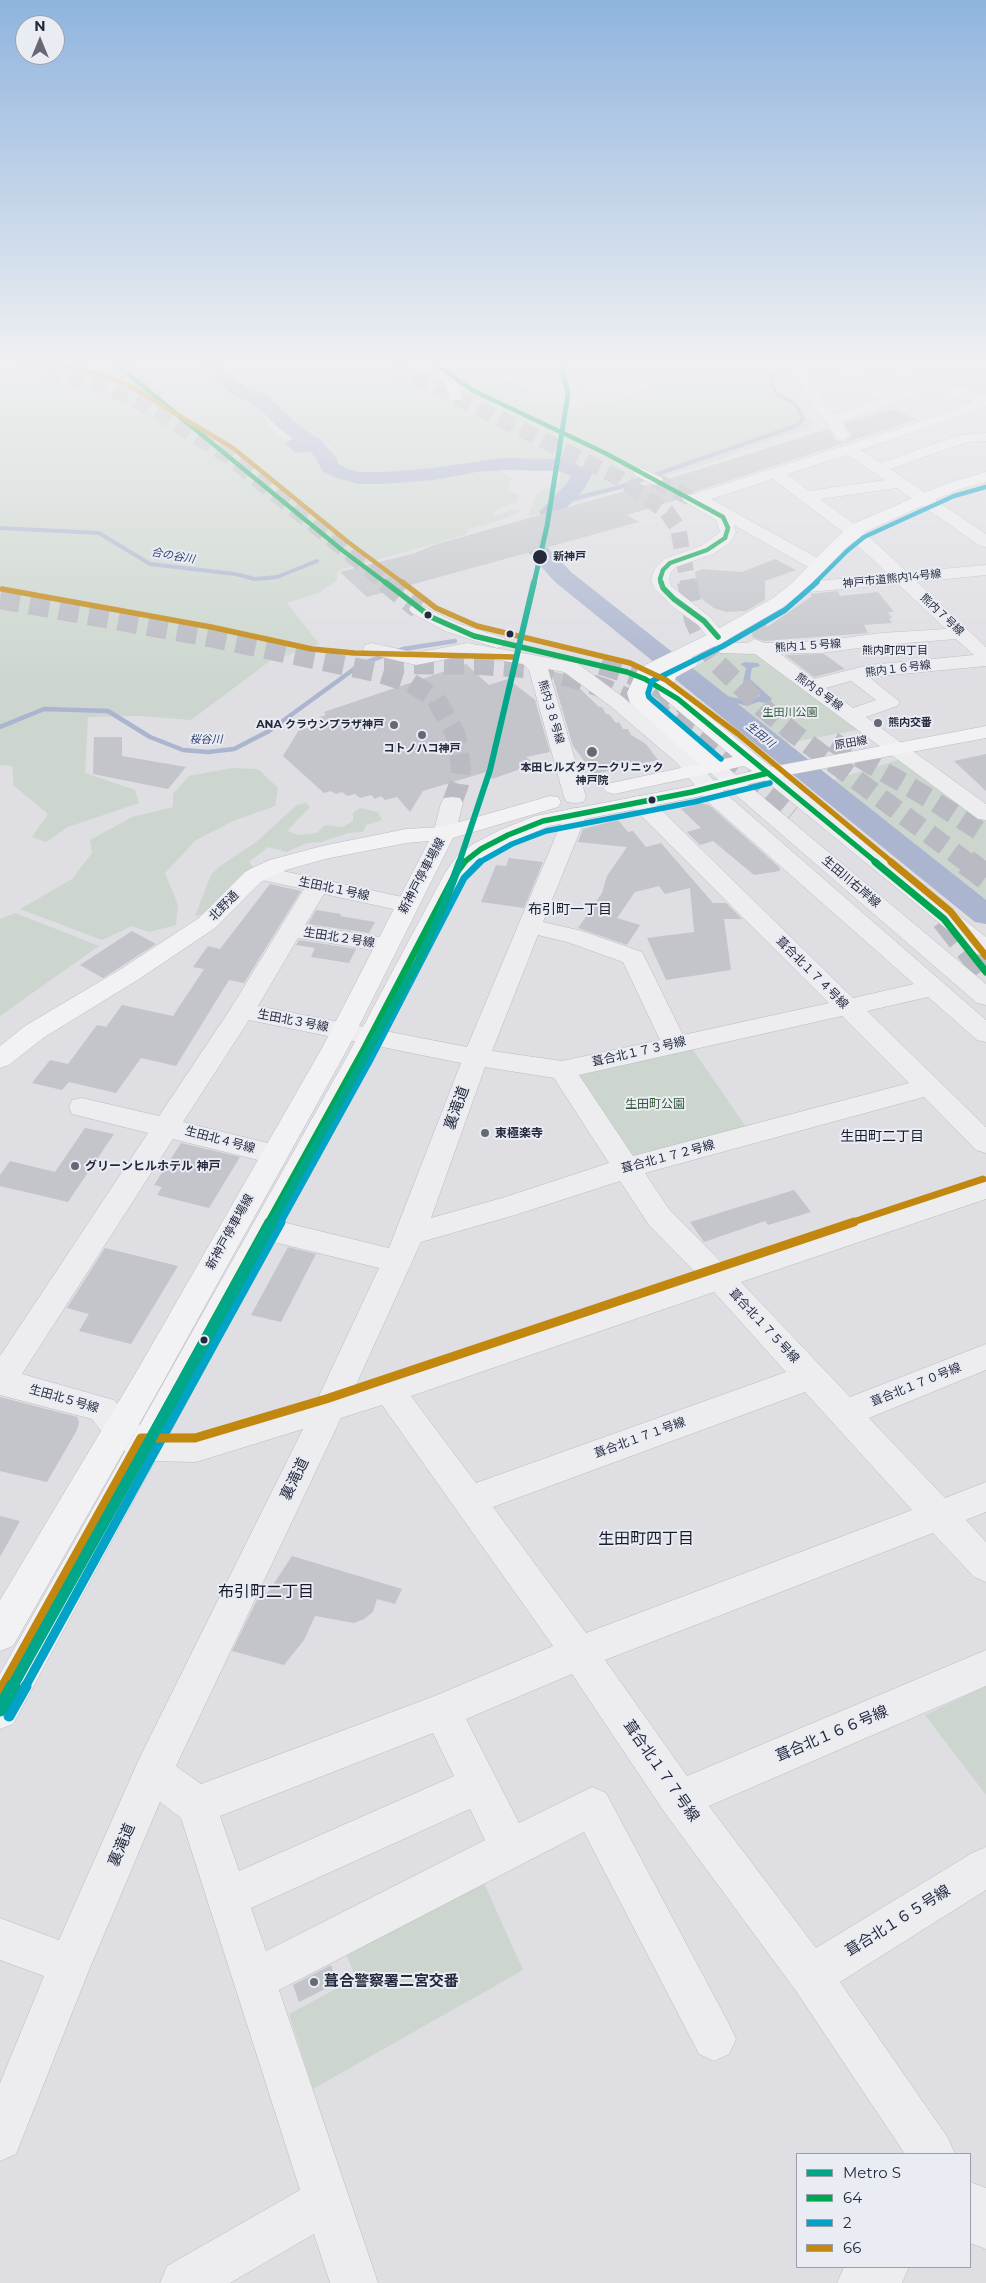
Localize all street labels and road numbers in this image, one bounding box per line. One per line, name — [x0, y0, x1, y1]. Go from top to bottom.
street label: 神戸市道熊内14号線 — [842, 567, 942, 591]
street label: 熊内７号線 — [917, 591, 967, 639]
street label: 熊内１５号線 — [775, 637, 841, 655]
street label: 熊内１６号線 — [864, 658, 932, 680]
street label: 熊内８号線 — [793, 670, 845, 714]
street label: 熊内３８号線 — [536, 678, 566, 746]
street label: 原田線 — [834, 734, 868, 752]
street label: 新神戸停車場線 — [396, 836, 448, 916]
street label: 生田川右岸線 — [819, 853, 883, 911]
street label: 生田北１号線 — [297, 874, 371, 904]
street label: 北野通 — [206, 888, 242, 924]
street label: 生田北２号線 — [302, 925, 376, 951]
street label: 葺合北１７４号線 — [773, 934, 851, 1012]
street label: 生田北３号線 — [256, 1007, 330, 1035]
street label: 葺合北１７３号線 — [591, 1034, 687, 1070]
street label: 裏滝道 — [441, 1084, 473, 1132]
street label: 生田北４号線 — [183, 1124, 257, 1156]
street label: 葺合北１７２号線 — [620, 1138, 716, 1176]
street label: 新神戸停車場線 — [203, 1192, 257, 1272]
street label: 葺合北１７５号線 — [726, 1286, 802, 1366]
street label: 葺合北１７０号線 — [869, 1360, 963, 1410]
street label: 生田北５号線 — [27, 1382, 101, 1416]
street label: 葺合北１７１号線 — [592, 1415, 688, 1461]
street label: 裏滝道 — [277, 1455, 313, 1503]
street label: 葺合北１６６号線 — [773, 1702, 891, 1766]
street label: 葺合北１７７号線 — [619, 1717, 703, 1825]
street label: 裏滝道 — [105, 1821, 139, 1869]
street label: 葺合北１６５号線 — [842, 1882, 954, 1960]

